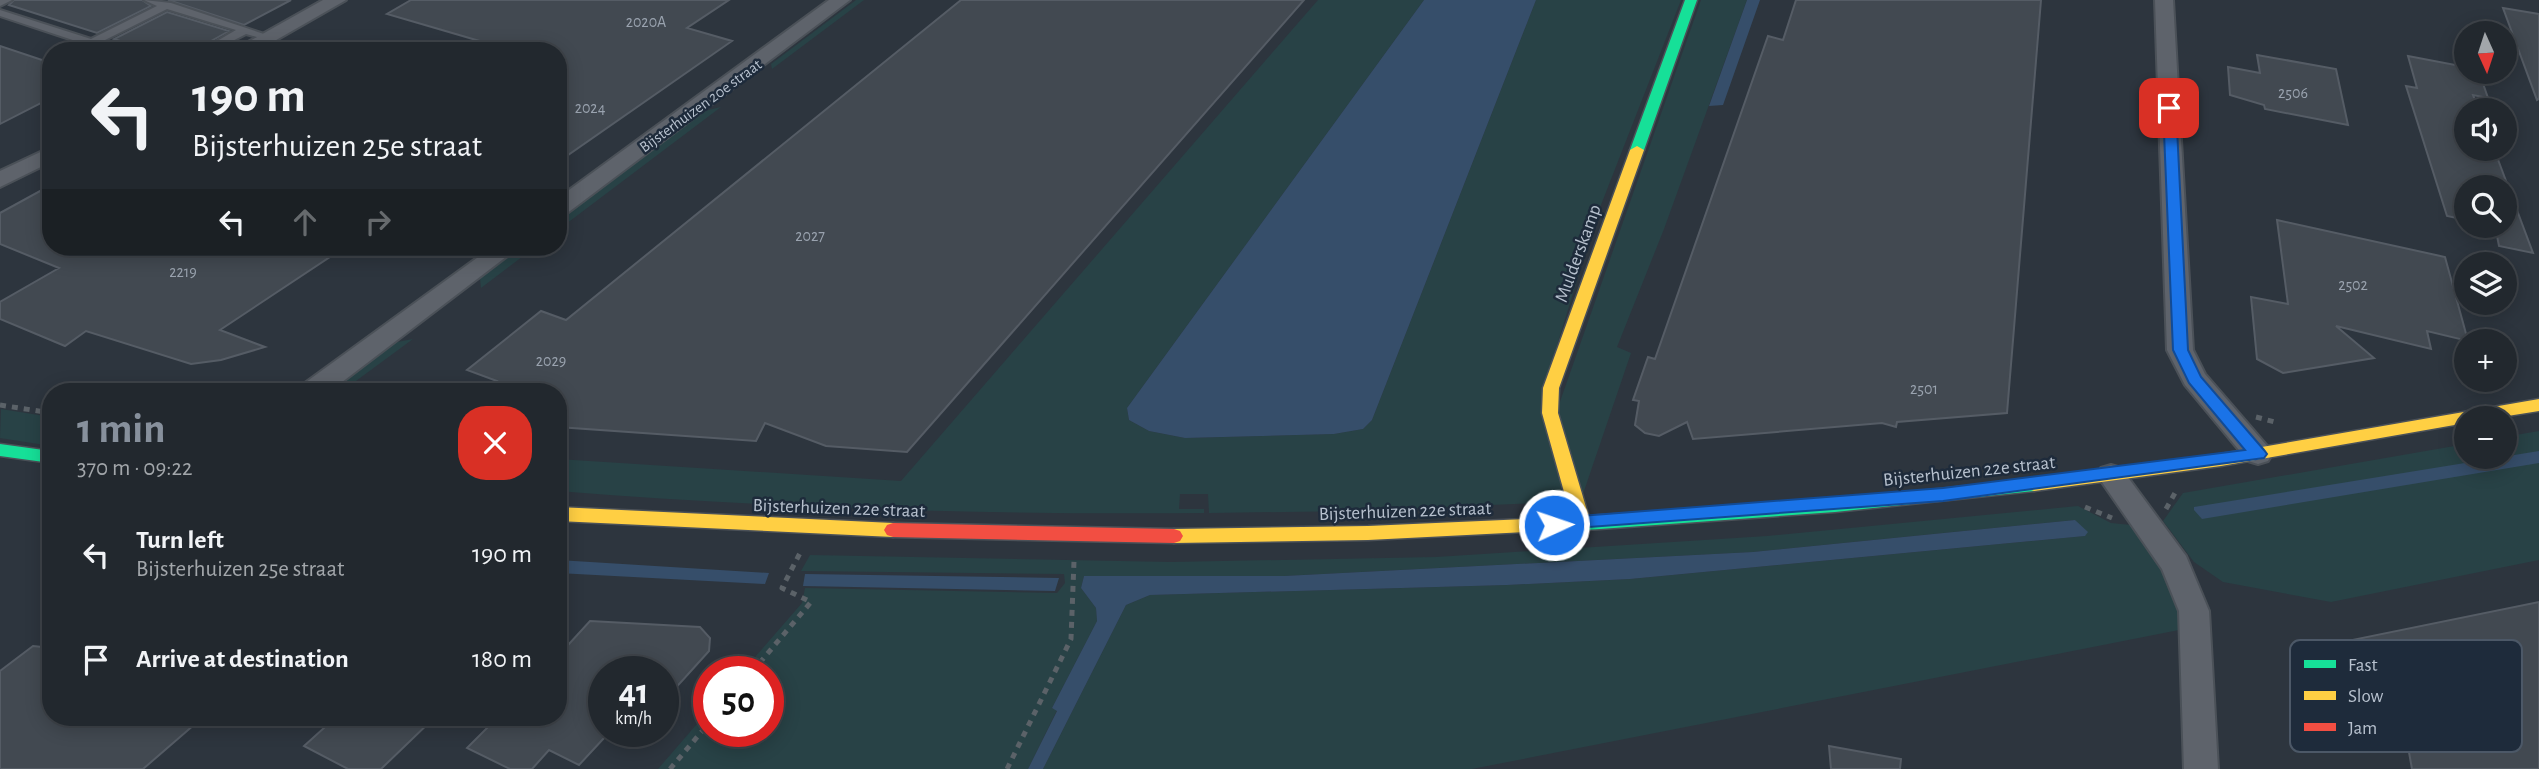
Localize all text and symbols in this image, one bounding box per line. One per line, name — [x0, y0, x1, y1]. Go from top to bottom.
house number: 2020A — [626, 14, 666, 30]
north arrow — [2454, 21, 2516, 84]
map controls — [2454, 21, 2517, 469]
street label: Bijsterhuizen 20e straat — [637, 56, 765, 156]
icon: left — [77, 70, 168, 161]
text: 190 m — [192, 72, 306, 121]
pin — [2139, 78, 2199, 138]
house number: 2506 — [2278, 85, 2308, 101]
icon: arrive — [2150, 89, 2188, 127]
button: sound — [2454, 98, 2517, 161]
house number: 2024 — [575, 100, 606, 116]
text: Bijsterhuizen 25e straat — [192, 130, 482, 162]
button: search — [2454, 175, 2517, 238]
street label: Mulderskamp — [1552, 202, 1605, 305]
icon: left — [213, 203, 251, 241]
icon: ahead — [286, 203, 324, 241]
icon: right — [359, 203, 397, 241]
house number: 2027 — [795, 228, 825, 244]
button: layers — [2454, 252, 2517, 315]
house number: 2219 — [169, 264, 197, 280]
house number: 2502 — [2338, 277, 2368, 293]
button: + — [2454, 329, 2517, 392]
house number: 2029 — [536, 353, 566, 369]
house number: 2501 — [1910, 381, 1938, 397]
button: close — [458, 406, 532, 480]
button: − — [2454, 406, 2517, 469]
text: 1 min — [77, 408, 166, 450]
street label: Bijsterhuizen 22e straat — [1882, 453, 2056, 490]
text: 370 m · 09:22 — [77, 457, 192, 480]
position arrow — [1517, 488, 1591, 562]
street label: Bijsterhuizen 22e straat — [752, 496, 926, 521]
street label: Bijsterhuizen 22e straat — [1318, 499, 1492, 524]
text: Turn left — [136, 527, 224, 553]
icon: left — [77, 536, 115, 574]
text: 190 m — [472, 541, 532, 567]
text: Bijsterhuizen 25e straat — [136, 558, 344, 581]
legend — [2290, 640, 2522, 752]
icon: arrive — [77, 641, 115, 679]
text: Arrive at destination — [136, 646, 349, 672]
text: 180 m — [472, 646, 532, 672]
speed limit sign: 50 — [693, 656, 784, 747]
text: Fast — [2348, 656, 2378, 675]
text: 41 — [618, 675, 649, 710]
text: Slow — [2348, 687, 2384, 706]
text: km/h — [615, 710, 652, 728]
text: Jam — [2348, 719, 2377, 738]

